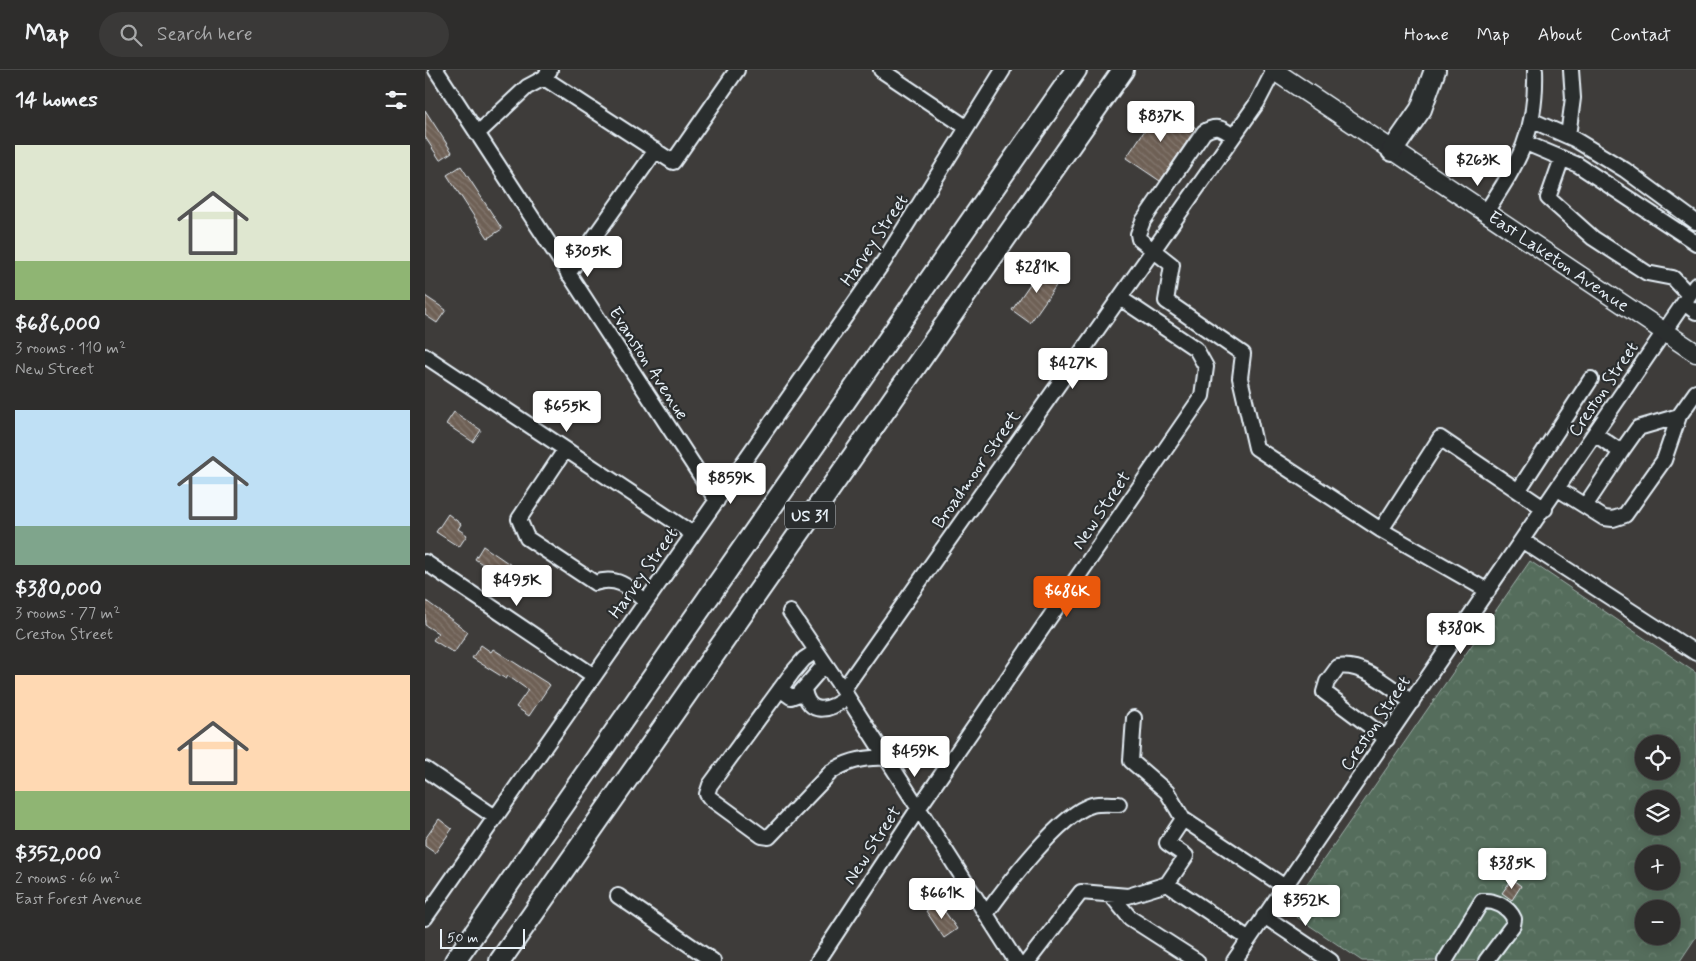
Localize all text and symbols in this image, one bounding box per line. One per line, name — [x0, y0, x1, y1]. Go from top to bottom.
search box — [99, 12, 449, 57]
text: Map — [25, 19, 69, 50]
icon: search — [117, 21, 145, 49]
text: Search here — [157, 22, 253, 47]
text: Home — [1404, 23, 1449, 47]
text: Map — [1477, 23, 1510, 47]
text: About — [1538, 23, 1582, 47]
text: Contact — [1610, 23, 1671, 47]
text: 14 homes — [15, 86, 98, 114]
icon: filters — [382, 86, 410, 114]
pin: $837K — [1126, 100, 1196, 143]
text: $837K — [1138, 106, 1184, 127]
pin: $263K — [1443, 144, 1513, 187]
text: $263K — [1456, 150, 1500, 171]
icon: home — [168, 178, 258, 268]
street label: Harvey Street — [835, 190, 915, 291]
street label: East Laketon Avenue — [1483, 206, 1634, 318]
pin: $305K — [553, 236, 623, 278]
text: $305K — [565, 241, 611, 262]
pin: $281K — [1002, 252, 1072, 294]
text: $281K — [1015, 257, 1059, 278]
street label: Evanston Avenue — [603, 302, 694, 425]
text: $686,000 — [15, 310, 100, 338]
street label: Creston Street — [1563, 337, 1645, 442]
text: 3 rooms · 110 m² — [15, 338, 126, 359]
pin: $427K — [1038, 348, 1108, 390]
text: $427K — [1049, 353, 1097, 374]
text: New Street — [15, 359, 95, 380]
pin: $655K — [532, 390, 602, 433]
text: $655K — [544, 396, 590, 417]
street label: Broadmoor Street — [927, 405, 1027, 533]
icon: home — [168, 443, 258, 533]
pin: $859K — [696, 462, 766, 505]
street label: New Street — [1067, 467, 1137, 554]
text: $859K — [708, 468, 754, 489]
road number: US 31 — [785, 502, 835, 528]
street label: Harvey Street — [604, 523, 684, 624]
pin: $495K — [482, 564, 552, 607]
text: $495K — [493, 570, 541, 591]
text: $380,000 — [15, 575, 102, 603]
pin: $686K — [1032, 576, 1102, 618]
text: $686K — [1044, 581, 1090, 602]
text: 3 rooms · 77 m² — [15, 603, 120, 624]
pin: $380K — [1426, 612, 1496, 655]
text: $380K — [1438, 618, 1484, 639]
text: Creston Street — [15, 624, 113, 645]
street label: Creston Street — [1335, 671, 1417, 776]
icon: home — [168, 708, 258, 798]
map controls — [1635, 735, 1680, 945]
button: locate — [1635, 735, 1680, 780]
pin: $459K — [880, 736, 950, 778]
text: $459K — [892, 741, 938, 762]
button: layers — [1635, 790, 1680, 835]
street label: New Street — [838, 802, 907, 890]
text: $352,000 — [15, 840, 101, 868]
button: + — [1635, 845, 1680, 890]
pin: $385K — [1477, 848, 1547, 890]
text: $385K — [1489, 853, 1535, 874]
text: 2 rooms · 66 m² — [15, 868, 120, 889]
pin: $661K — [907, 878, 977, 920]
text: $661K — [920, 883, 964, 904]
pin: $352K — [1271, 884, 1341, 927]
text: East Forest Avenue — [15, 889, 142, 910]
text: $352K — [1283, 890, 1329, 911]
button: − — [1635, 900, 1680, 945]
scale bar — [440, 926, 525, 949]
text: 50 m — [447, 929, 478, 947]

